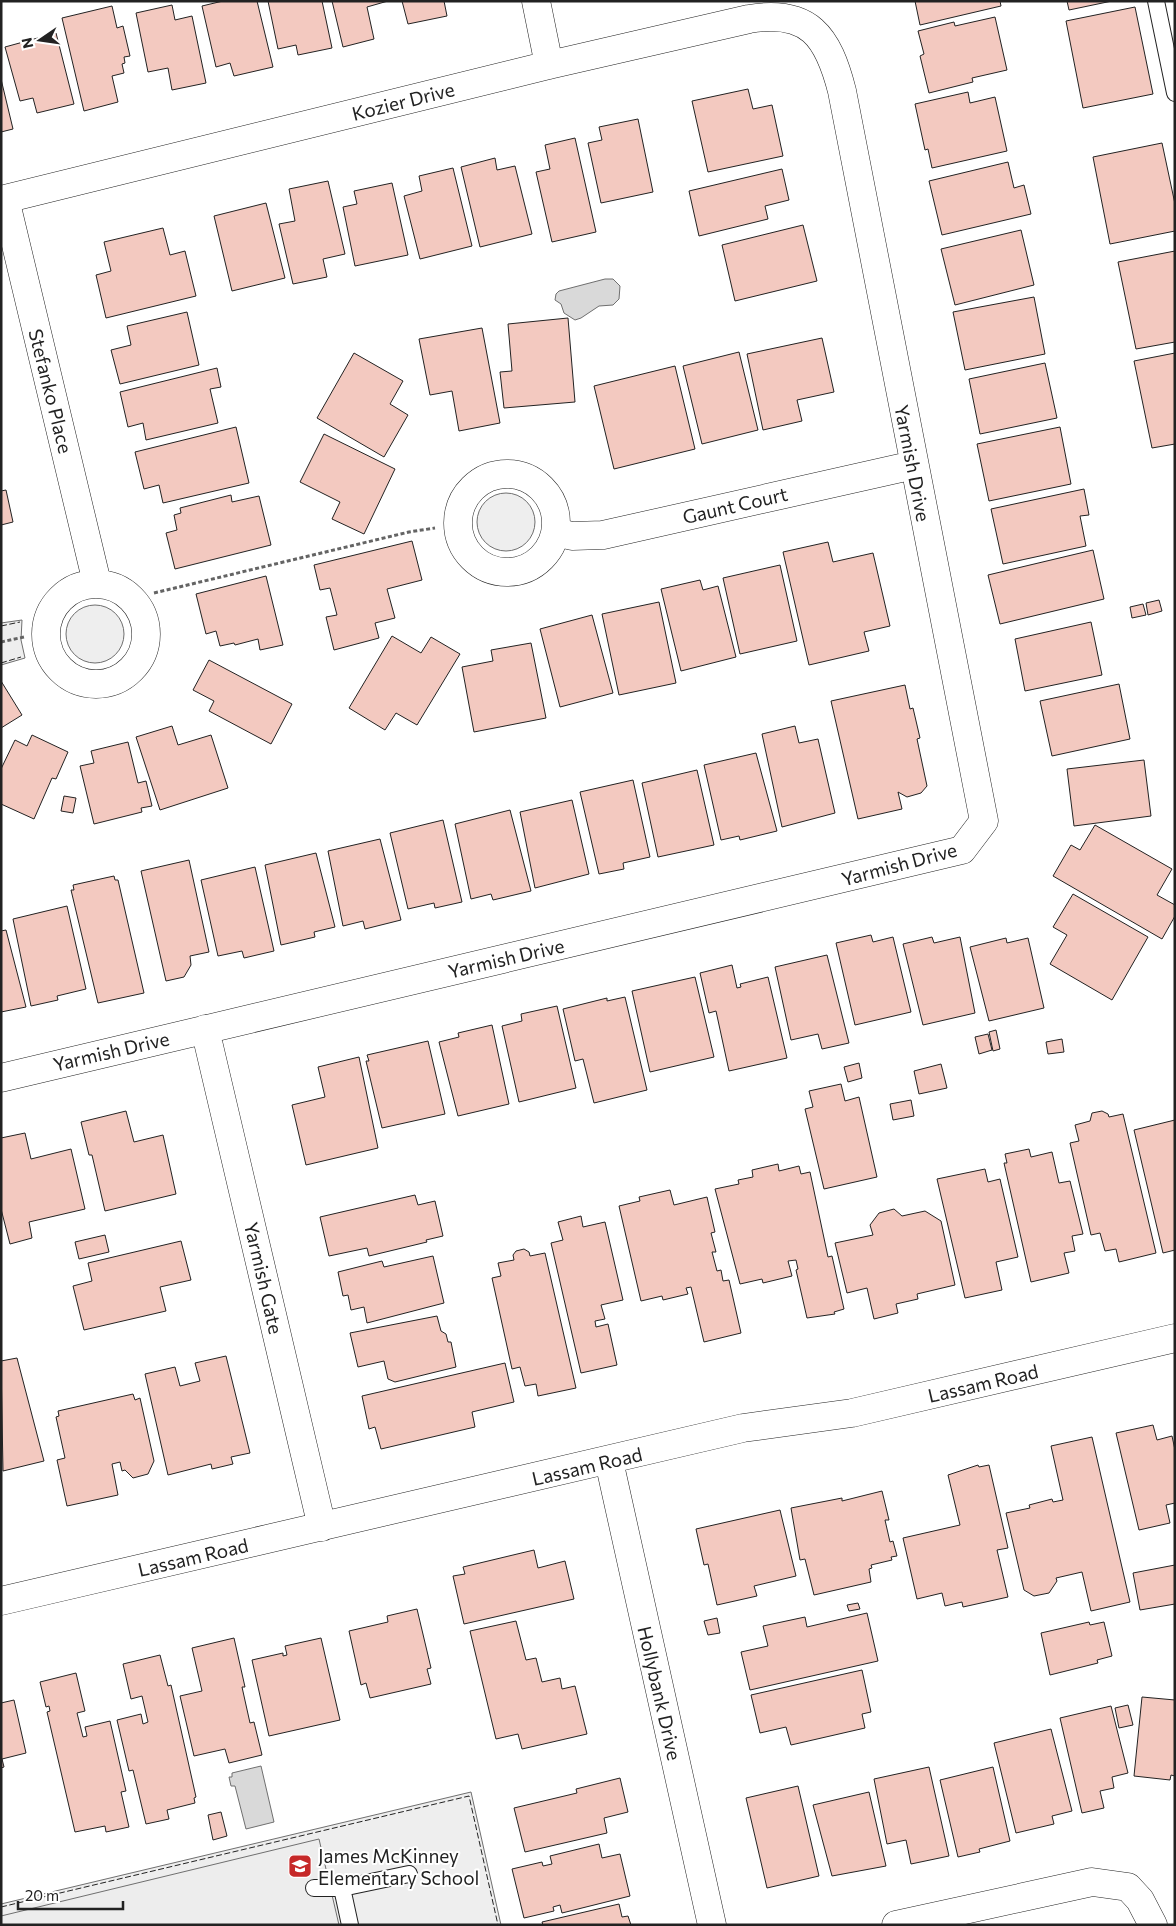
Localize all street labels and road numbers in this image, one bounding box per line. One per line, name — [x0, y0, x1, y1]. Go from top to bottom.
street label: Kozier Drive — [349, 77, 457, 125]
street label: Stefanko Place — [24, 326, 78, 456]
street label: Yarmish Drive — [890, 403, 936, 523]
street label: Gaunt Court — [680, 482, 790, 528]
street label: Yarmish Drive — [839, 838, 959, 890]
street label: Yarmish Drive — [446, 933, 566, 983]
street label: Yarmish Drive — [51, 1026, 171, 1076]
street label: Yarmish Gate — [240, 1220, 288, 1336]
street label: Lassam Road — [926, 1359, 1040, 1407]
street label: Lassam Road — [530, 1442, 644, 1490]
street label: Lassam Road — [136, 1533, 250, 1581]
street label: Hollybank Drive — [633, 1624, 687, 1762]

